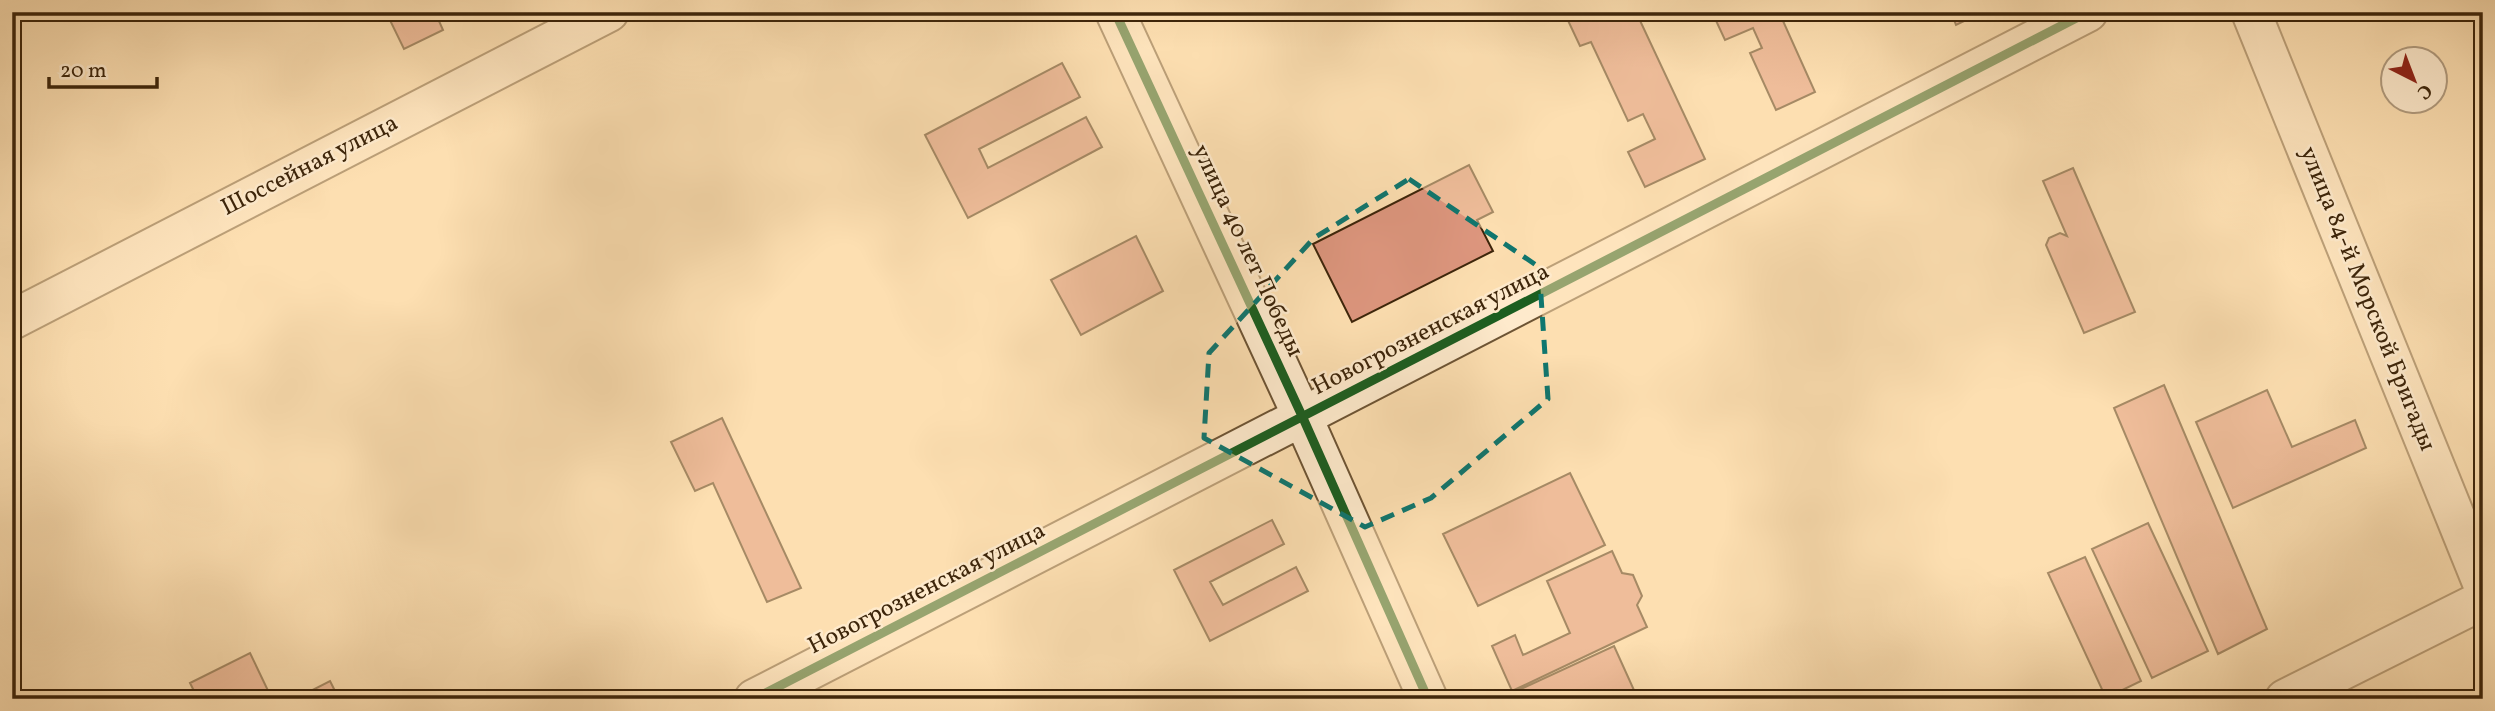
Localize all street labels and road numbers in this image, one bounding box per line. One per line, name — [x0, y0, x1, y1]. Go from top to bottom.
street label: Шоссейная улица — [216, 107, 404, 225]
street label: улица 40 лет Победы — [1183, 139, 1311, 363]
street label: улица 84-й Морской Бригады — [2290, 142, 2444, 456]
street label: Новогрозненская улица — [1306, 255, 1556, 405]
street label: Новогрозненская улица — [802, 514, 1052, 664]

